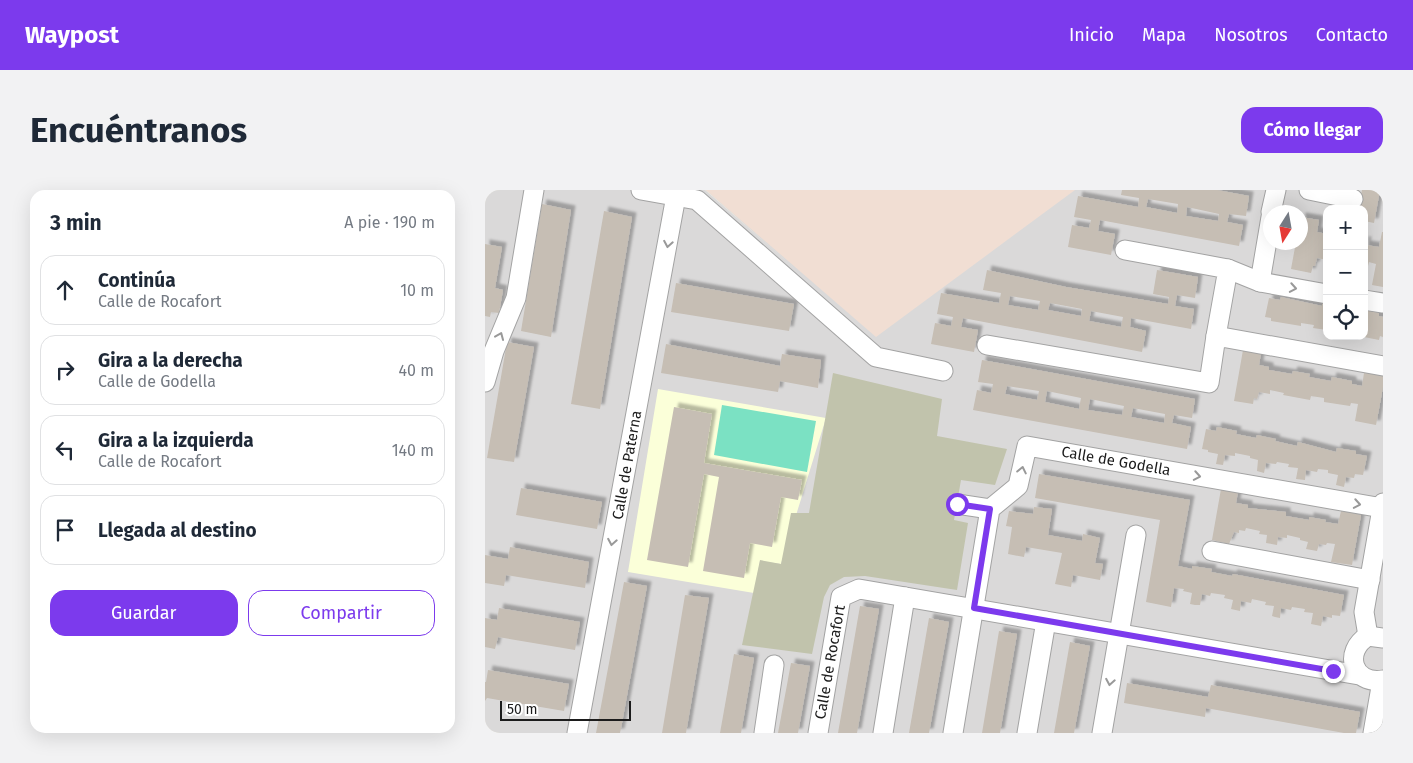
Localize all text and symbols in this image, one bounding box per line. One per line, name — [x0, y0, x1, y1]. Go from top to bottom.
text: Waypost — [25, 21, 119, 49]
text: Inicio — [1069, 24, 1114, 46]
text: Mapa — [1142, 24, 1186, 46]
text: Nosotros — [1214, 24, 1288, 46]
text: Contacto — [1316, 24, 1388, 46]
button: Cómo llegar — [1241, 107, 1383, 153]
text: Encuéntranos — [30, 109, 247, 151]
north arrow — [1263, 205, 1308, 250]
map controls — [1323, 205, 1368, 340]
button: + — [1323, 205, 1368, 250]
text: 3 min — [50, 210, 102, 236]
text: A pie · 190 m — [344, 213, 435, 232]
one-way arrow — [663, 240, 673, 249]
button: − — [1323, 250, 1368, 295]
text: Continúa — [98, 269, 176, 292]
icon: ahead — [51, 276, 79, 304]
text: 10 m — [400, 281, 434, 300]
one-way arrow — [1290, 282, 1298, 293]
text: Calle de Rocafort — [98, 292, 222, 311]
button: locate — [1323, 295, 1368, 340]
one-way arrow — [494, 332, 505, 341]
text: Gira a la derecha — [98, 349, 243, 372]
icon: right — [51, 356, 79, 384]
text: 40 m — [399, 361, 434, 380]
text: Calle de Godella — [98, 372, 216, 391]
street label: Calle de Paterna — [609, 409, 645, 521]
text: Gira a la izquierda — [98, 429, 254, 452]
icon: left — [51, 436, 79, 464]
text: 140 m — [392, 441, 434, 460]
street label: Calle de Godella — [1060, 443, 1172, 479]
text: Calle de Rocafort — [98, 452, 222, 471]
one-way arrow — [1016, 465, 1026, 474]
one-way arrow — [1192, 470, 1201, 480]
route start — [946, 493, 969, 516]
one-way arrow — [1352, 498, 1361, 508]
icon: arrive — [51, 516, 79, 544]
text: Llegada al destino — [98, 519, 257, 542]
one-way arrow — [608, 537, 618, 546]
button: Guardar — [50, 590, 238, 636]
button: Compartir — [248, 590, 435, 636]
street label: Calle de Rocafort — [811, 603, 849, 721]
route end — [1322, 660, 1345, 683]
one-way arrow — [1106, 677, 1116, 686]
scale bar — [500, 698, 631, 721]
text: 50 m — [507, 701, 538, 718]

